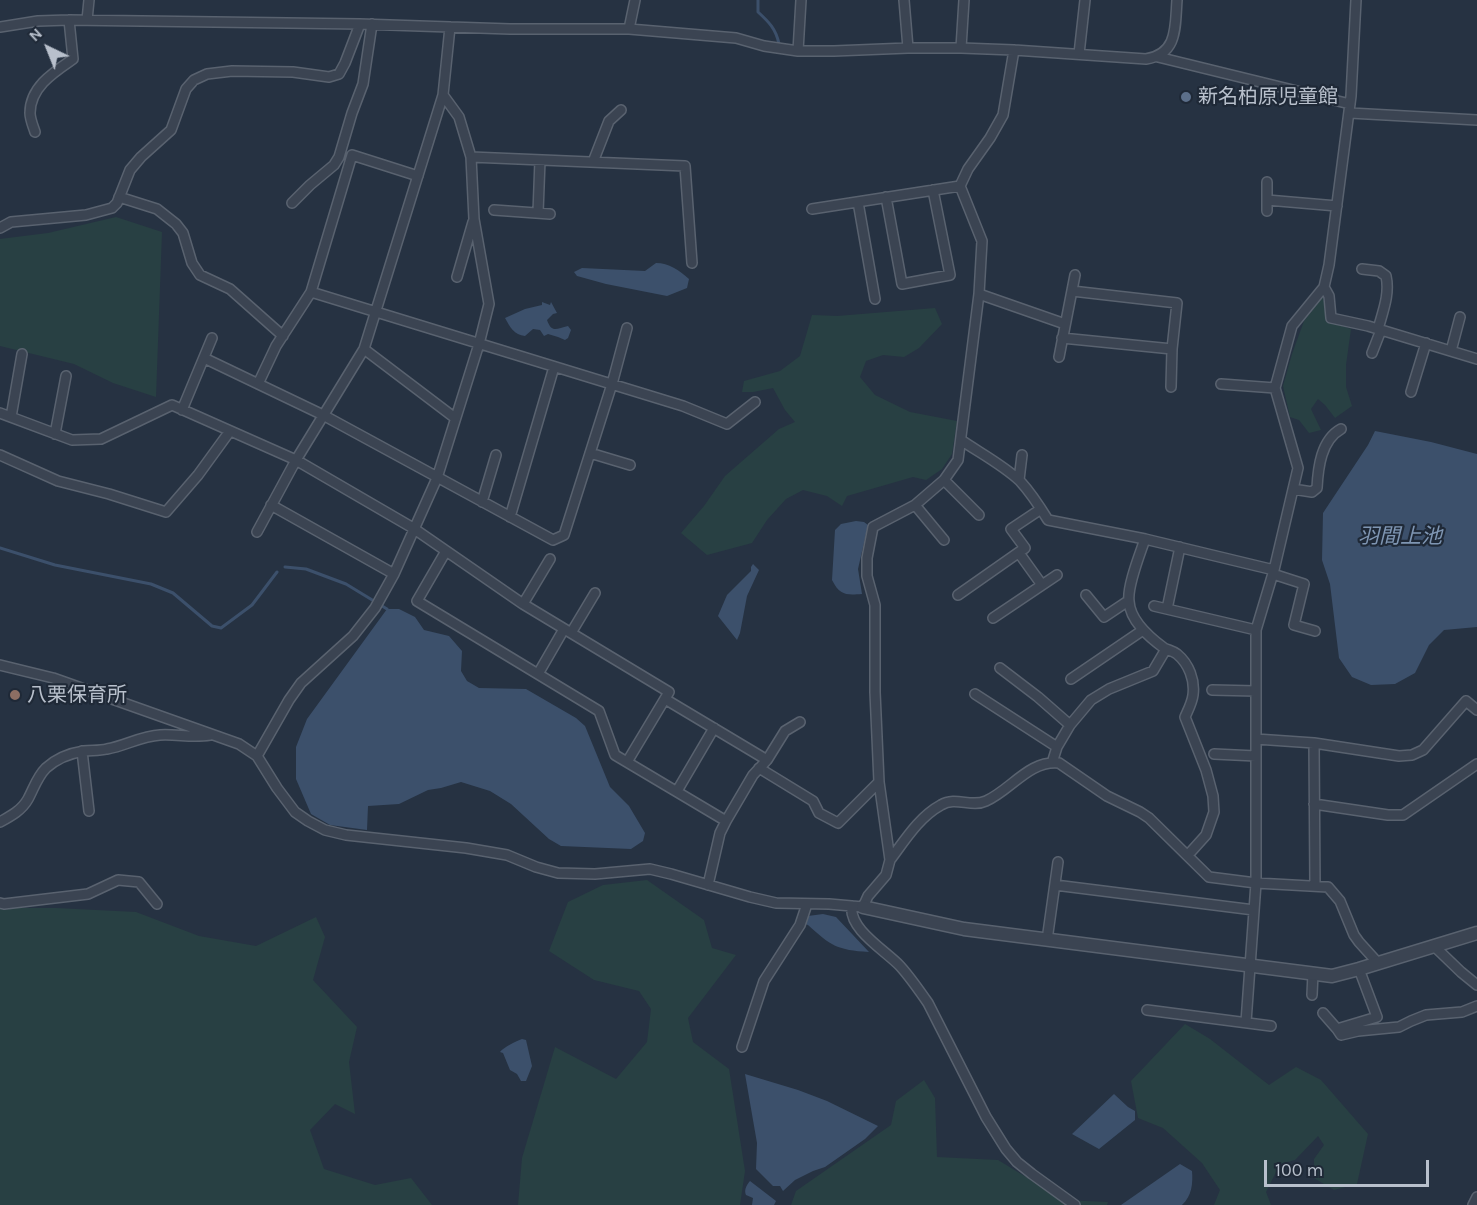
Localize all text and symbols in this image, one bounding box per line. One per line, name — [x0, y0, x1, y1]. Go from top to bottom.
north arrow — [18, 18, 78, 78]
text: N — [25, 24, 46, 45]
place label: 新名柏原児童館 — [1198, 85, 1338, 109]
marker: 新名柏原児童館 — [1179, 90, 1193, 104]
water label: 羽間上池 — [1358, 524, 1442, 550]
place label: 八栗保育所 — [27, 683, 127, 707]
marker: 八栗保育所 — [8, 688, 22, 702]
scale bar — [1267, 1148, 1432, 1186]
text: 100 m — [1275, 1159, 1323, 1181]

